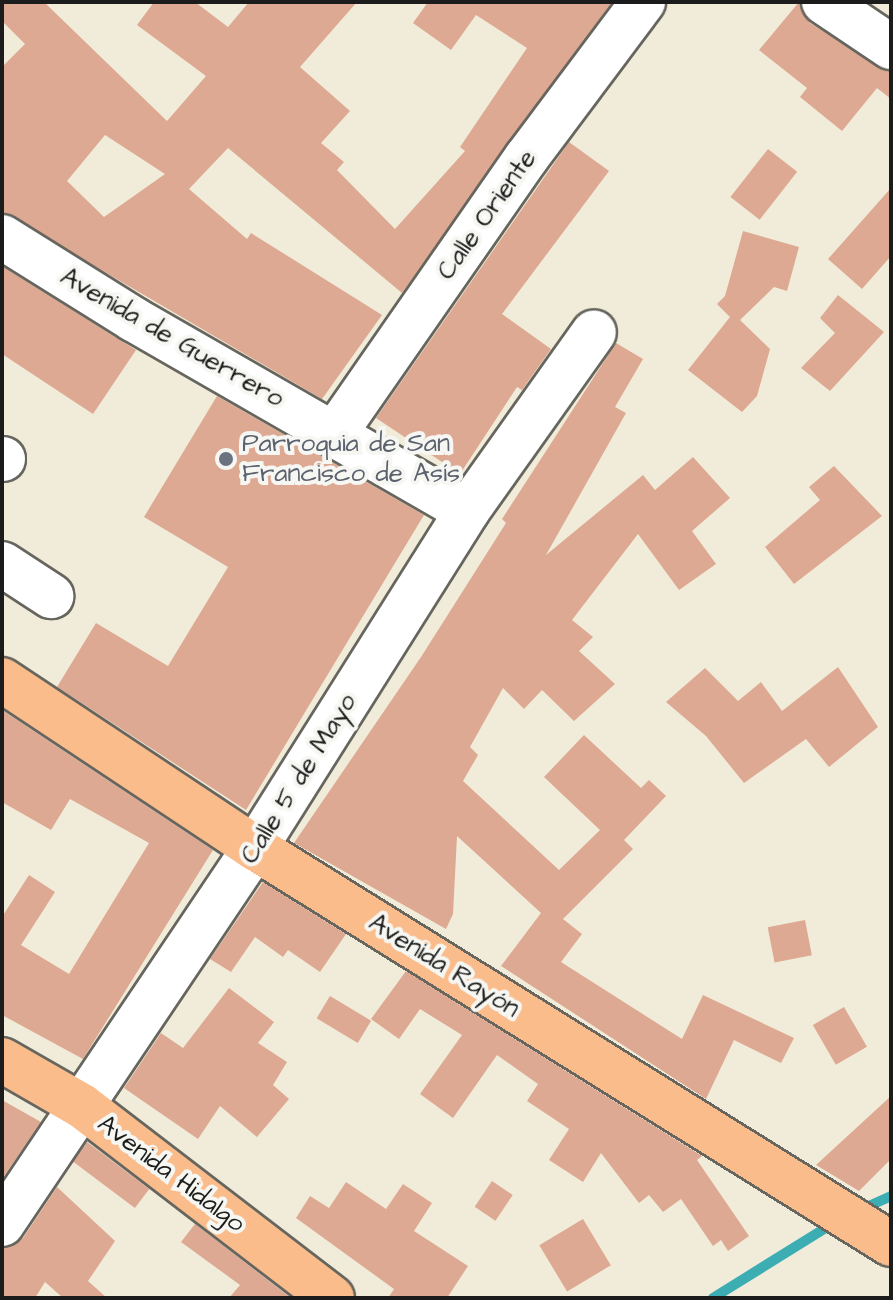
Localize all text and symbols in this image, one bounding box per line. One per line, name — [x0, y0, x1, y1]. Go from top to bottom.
street label: Calle Oriente — [431, 144, 543, 286]
street label: Avenida de Guerrero — [55, 261, 289, 415]
place label: Parroquia de San Francisco de Asís — [242, 428, 460, 490]
marker: Parroquia de San Francisco de Asís — [217, 450, 235, 468]
street label: Calle 5 de Mayo — [234, 688, 364, 870]
street label: Avenida Rayón — [363, 907, 525, 1025]
street label: Avenida Hidalgo — [91, 1108, 251, 1240]

